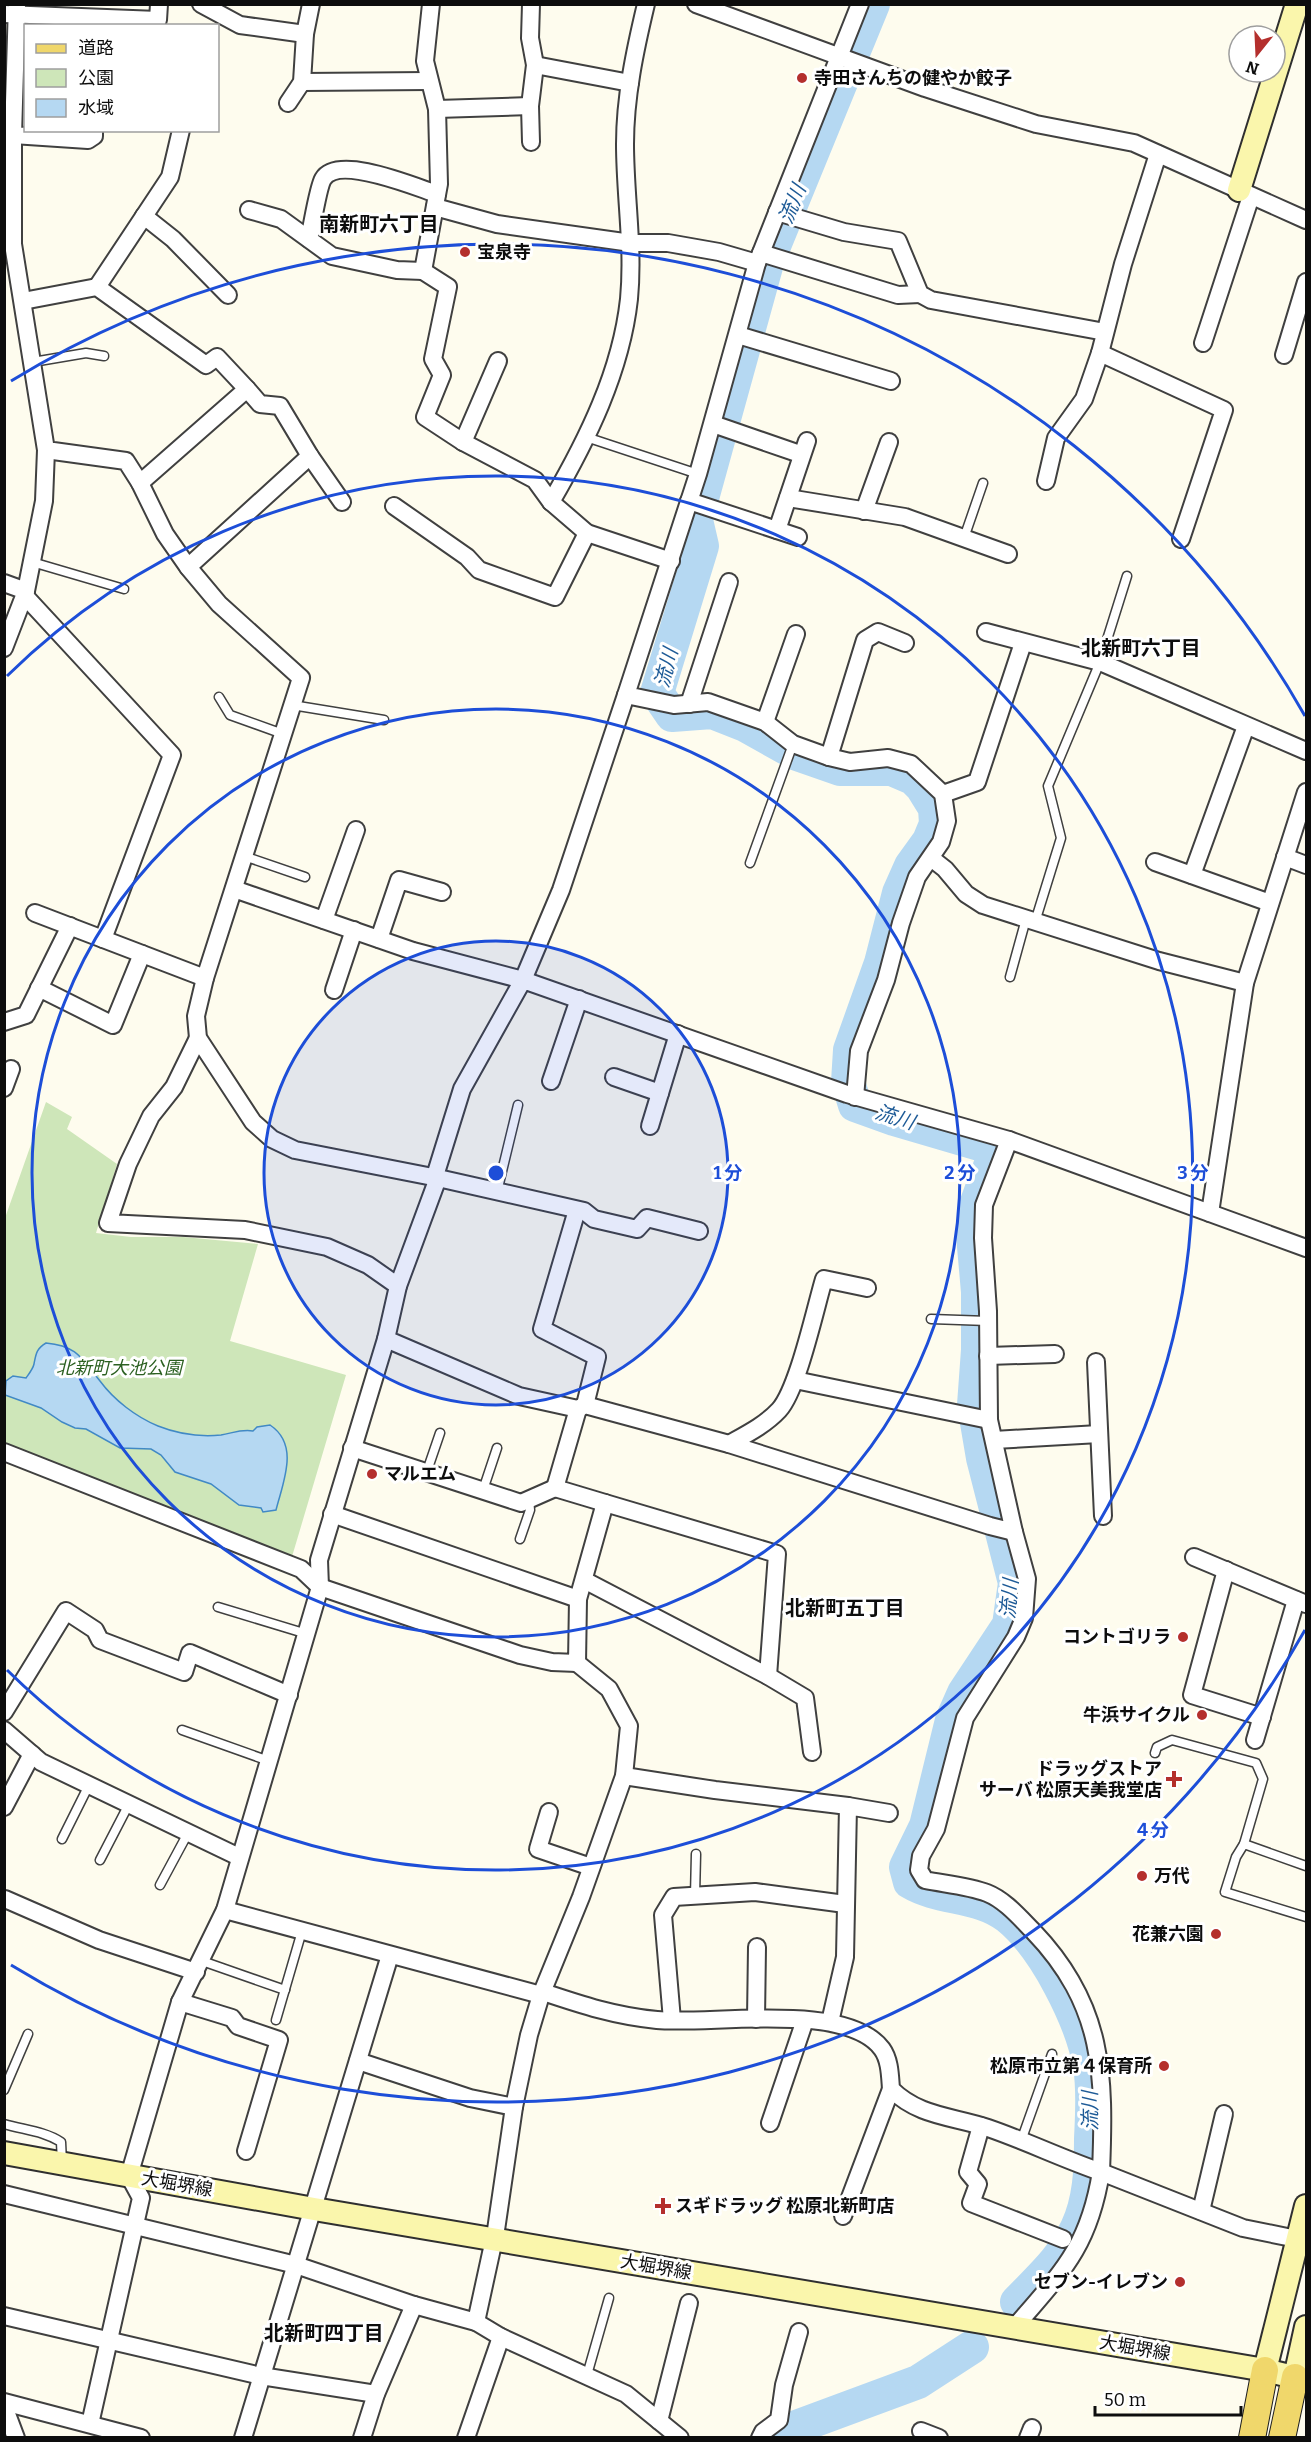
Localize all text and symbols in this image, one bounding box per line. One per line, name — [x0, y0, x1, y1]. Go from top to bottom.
legend — [24, 24, 219, 132]
north arrow — [1227, 24, 1287, 84]
text: 道路 — [78, 37, 114, 59]
text: N — [1244, 57, 1261, 79]
text: 公園 — [78, 67, 114, 89]
place label: 寺田さんちの健やか餃子 — [814, 67, 1012, 89]
marker: 寺田さんちの健やか餃子 — [795, 71, 809, 85]
text: 水域 — [78, 97, 114, 119]
water label: 流川 — [773, 179, 811, 227]
district label: 南新町六丁目 — [319, 212, 439, 236]
place label: 宝泉寺 — [477, 241, 531, 263]
marker: 宝泉寺 — [458, 245, 472, 259]
district label: 北新町六丁目 — [1081, 636, 1201, 660]
water label: 流川 — [650, 644, 683, 690]
water label: 流川 — [872, 1100, 920, 1135]
text: 1 分 — [713, 1162, 743, 1184]
text: 2 分 — [944, 1162, 976, 1184]
text: 3 分 — [1177, 1162, 1209, 1184]
centre of rings — [486, 1163, 506, 1183]
park label: 北新町大池公園 — [56, 1357, 185, 1379]
place label: マルエム — [384, 1463, 456, 1485]
marker: マルエム — [365, 1467, 379, 1481]
water label: 流川 — [995, 1576, 1023, 1620]
district label: 北新町五丁目 — [785, 1596, 905, 1620]
place label: コントゴリラ — [1063, 1626, 1171, 1648]
marker: コントゴリラ — [1176, 1630, 1190, 1644]
place label: 牛浜サイクル — [1083, 1704, 1190, 1726]
marker: 牛浜サイクル — [1195, 1708, 1209, 1722]
place label: ドラッグストア サーバ 松原天美我堂店 — [979, 1758, 1162, 1801]
marker: ドラッグストア サーバ 松原天美我堂店 — [1167, 1772, 1181, 1786]
text: 4 分 — [1137, 1819, 1169, 1841]
place label: 万代 — [1154, 1865, 1190, 1887]
marker: 万代 — [1135, 1869, 1149, 1883]
place label: 花兼六園 — [1132, 1923, 1204, 1945]
marker: 花兼六園 — [1209, 1927, 1223, 1941]
place label: 松原市立第４保育所 — [990, 2055, 1152, 2077]
marker: 松原市立第４保育所 — [1157, 2059, 1171, 2073]
water label: 流川 — [1078, 2089, 1102, 2131]
street label: 大堀堺線 — [140, 2167, 214, 2201]
place label: スギドラッグ 松原北新町店 — [675, 2195, 894, 2217]
marker: スギドラッグ 松原北新町店 — [656, 2199, 670, 2213]
street label: 大堀堺線 — [619, 2250, 693, 2284]
place label: セブン-イレブン — [1034, 2271, 1168, 2293]
marker: セブン-イレブン — [1173, 2275, 1187, 2289]
district label: 北新町四丁目 — [264, 2321, 384, 2345]
street label: 大堀堺線 — [1098, 2331, 1172, 2365]
scale bar — [1095, 2379, 1240, 2417]
text: 50 m — [1104, 2389, 1146, 2411]

